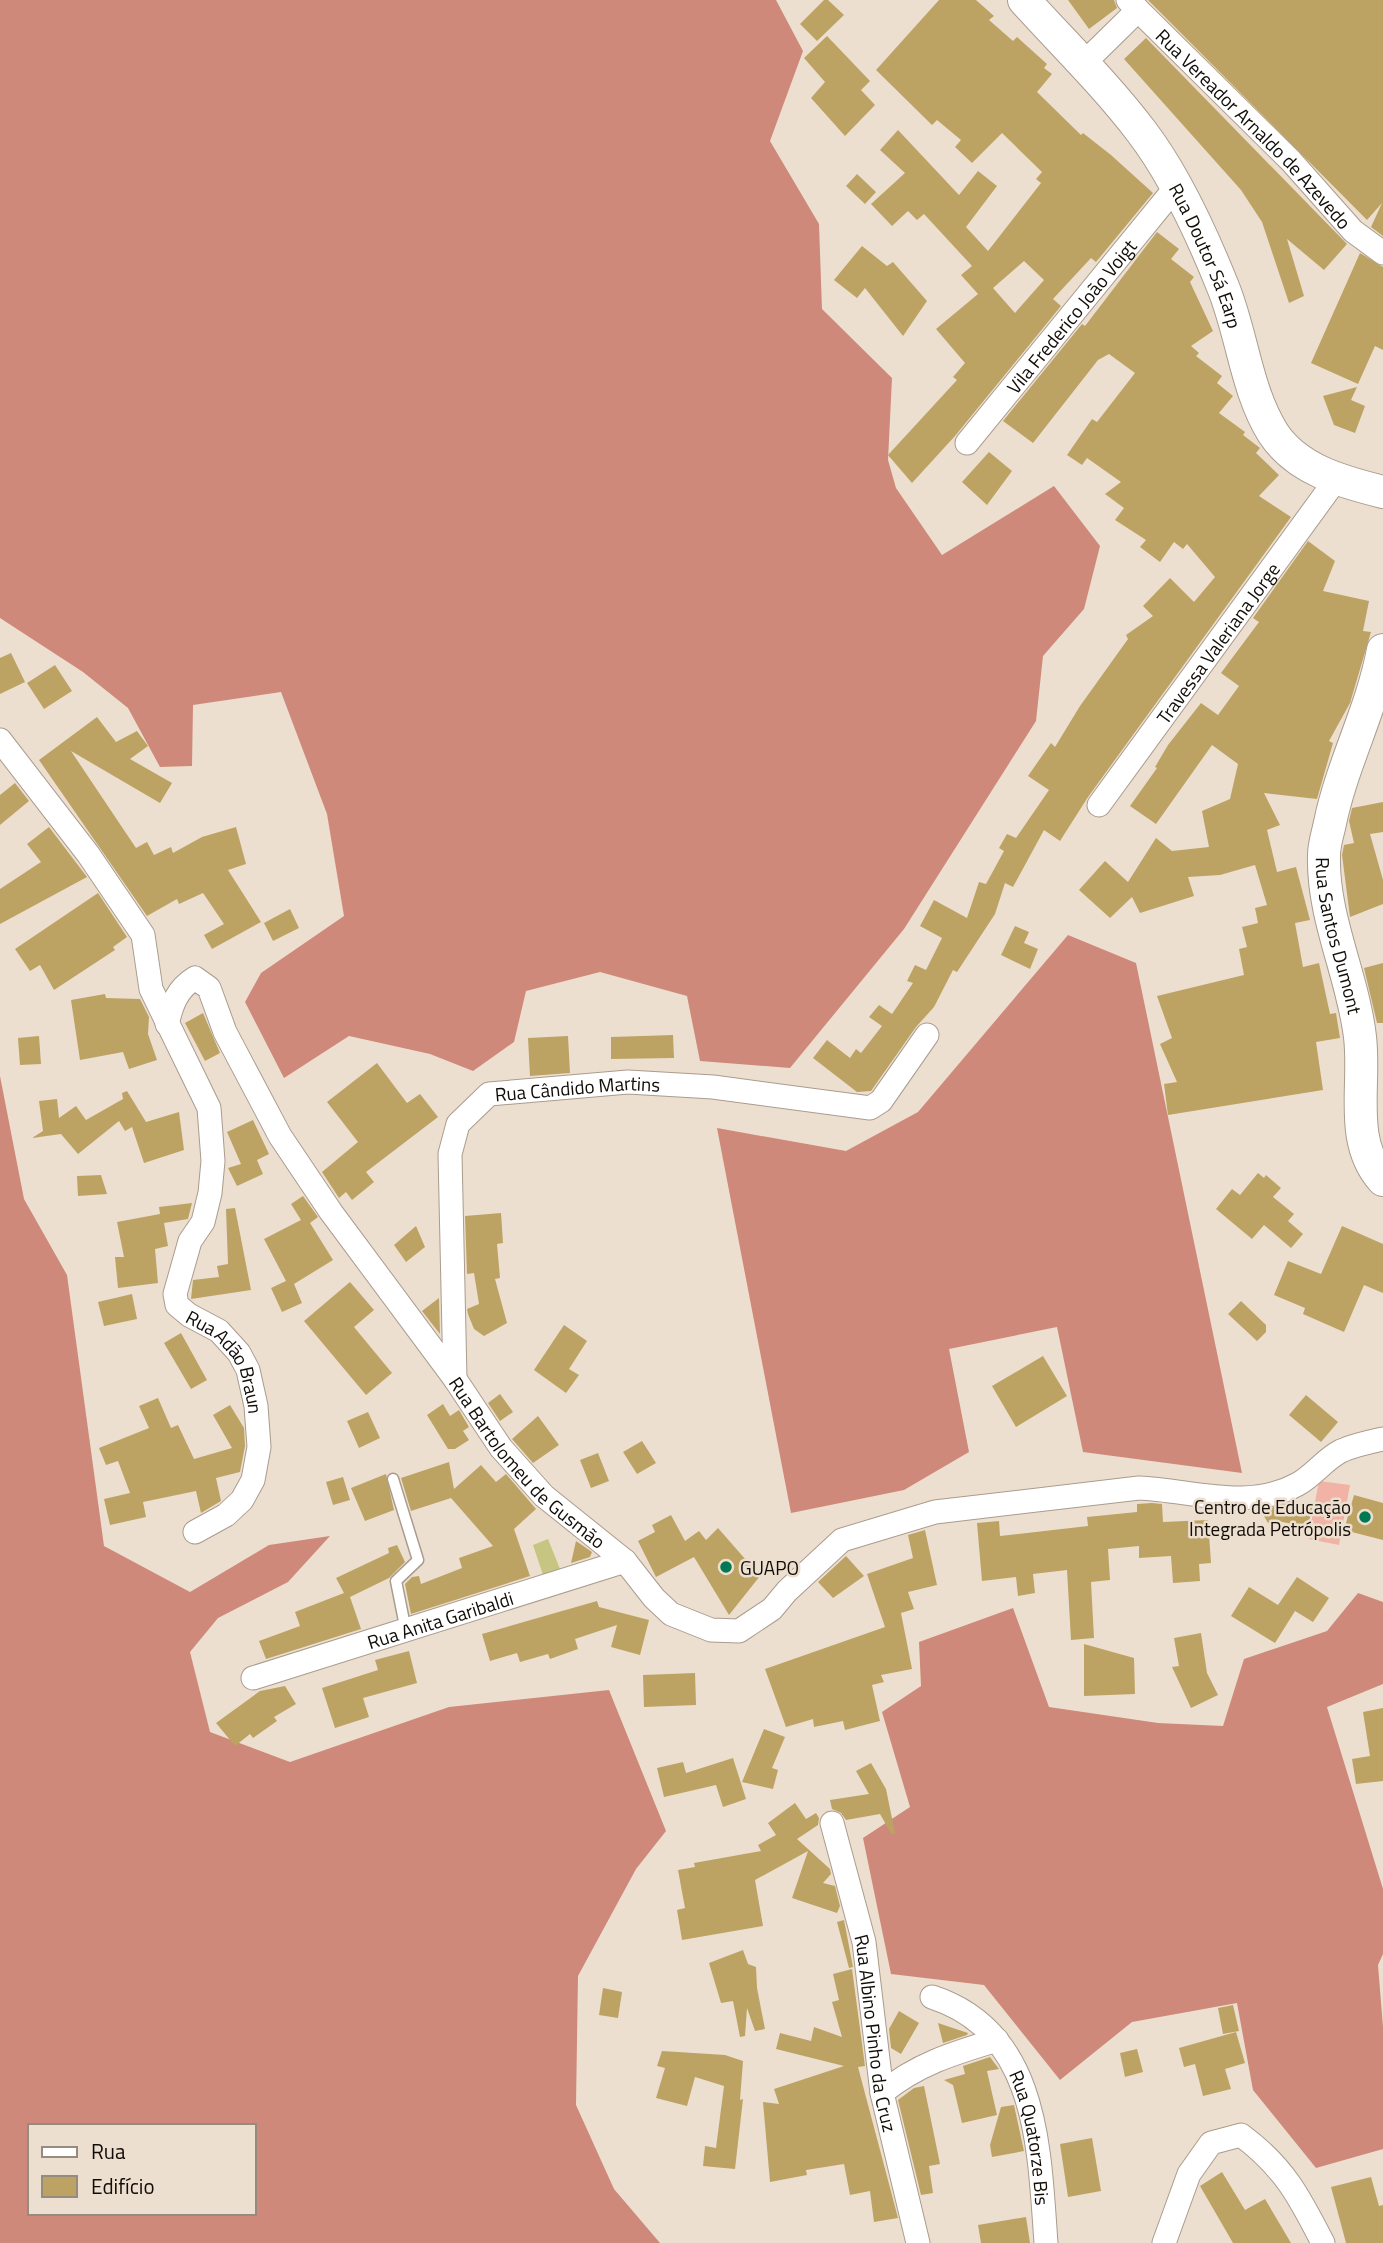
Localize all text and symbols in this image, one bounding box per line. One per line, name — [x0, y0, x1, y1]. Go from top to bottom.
street label: Rua Vereador Arnaldo de Azevedo — [1150, 21, 1359, 235]
street label: Rua Doutor Sá Earp — [1162, 177, 1250, 331]
street label: Vila Frederico João Voigt — [999, 232, 1143, 400]
street label: Travessa Valeriana Jorge — [1149, 556, 1286, 729]
street label: Rua Santos Dumont — [1309, 857, 1371, 1017]
street label: Rua Cândido Martins — [493, 1067, 661, 1108]
street label: Rua Adão Braun — [181, 1302, 271, 1415]
street label: Rua Bartolomeu de Gusmão — [442, 1370, 612, 1555]
place label: Centro de Educação Integrada Petrópolis — [1189, 1492, 1351, 1543]
marker: Centro de Educação Integrada Petrópolis — [1357, 1509, 1373, 1525]
place label: GUAPO — [740, 1553, 799, 1582]
marker: GUAPO — [718, 1559, 734, 1575]
street label: Rua Anita Garibaldi — [363, 1583, 517, 1656]
street label: Rua Albino Pinho da Cruz — [848, 1931, 905, 2135]
street label: Rua Quatorze Bis — [1003, 2065, 1058, 2207]
legend — [28, 2124, 256, 2215]
text: Rua — [91, 2135, 126, 2167]
text: Edifício — [91, 2170, 155, 2202]

